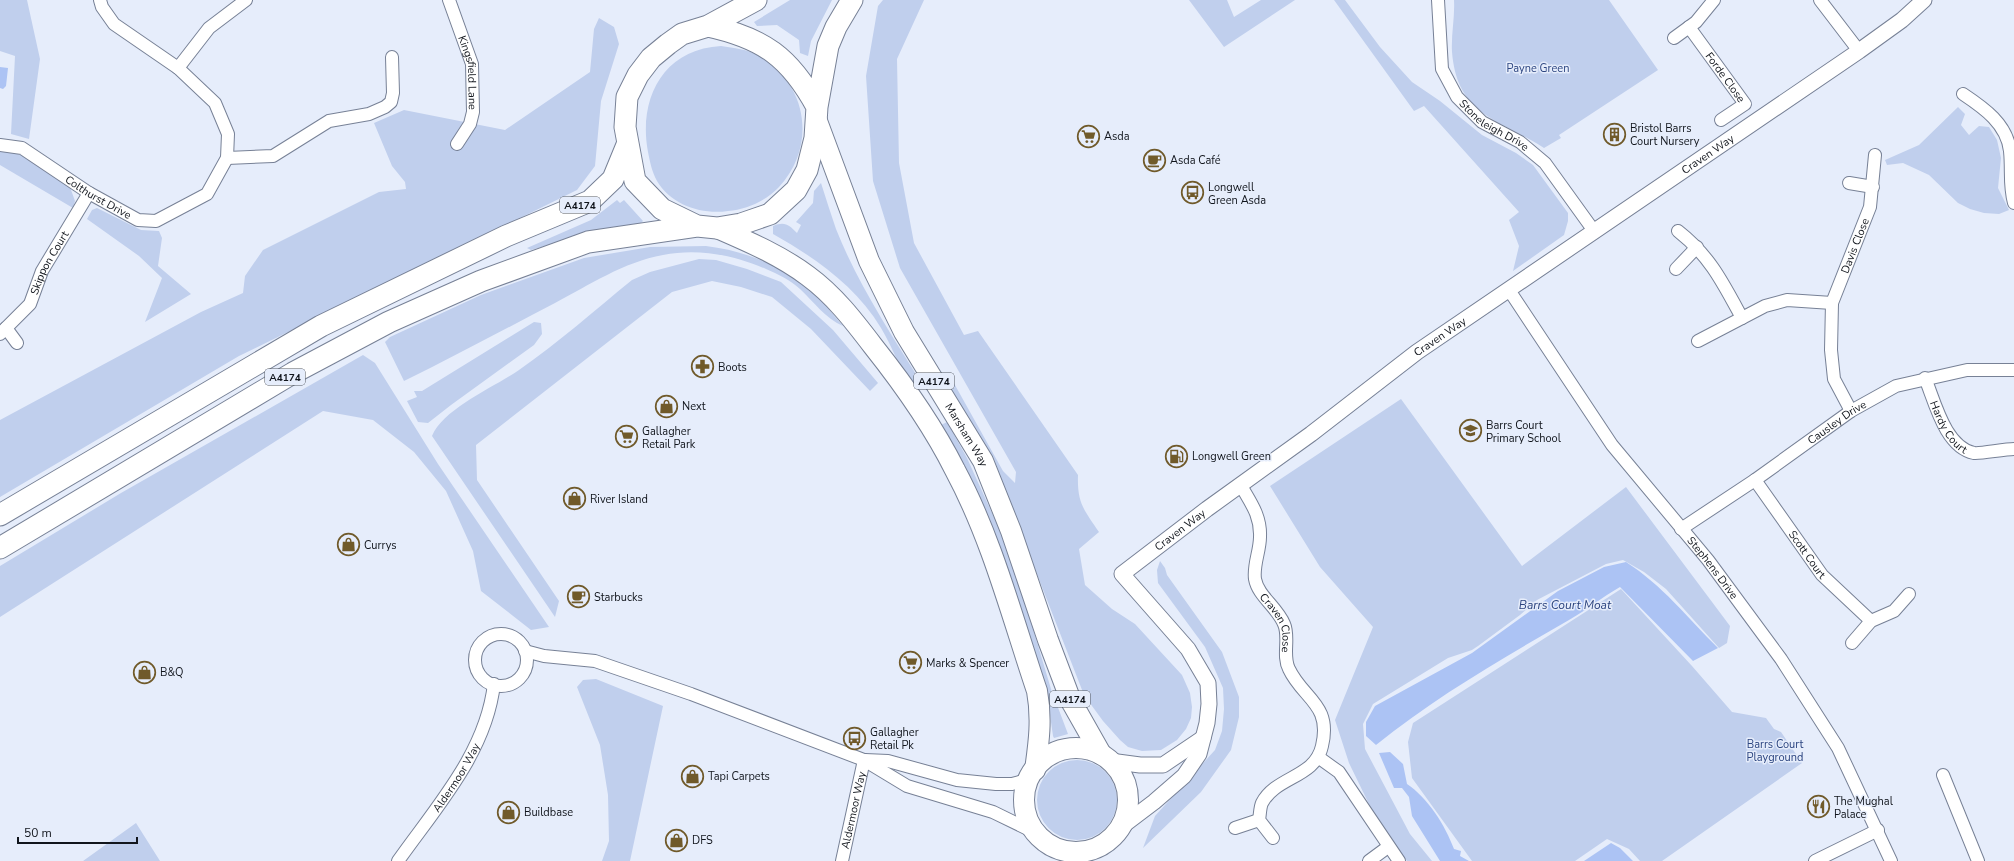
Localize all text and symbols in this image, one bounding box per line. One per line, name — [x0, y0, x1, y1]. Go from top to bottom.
street label: Kingsfield Lane — [454, 33, 480, 110]
street label: Forde Close — [1702, 49, 1749, 106]
park label: Payne Green — [1507, 61, 1569, 76]
street label: Stoneleigh Drive — [1456, 96, 1532, 155]
building icon: Bristol Barrs Court Nursery — [1601, 121, 1627, 147]
place label: Bristol Barrs Court Nursery — [1630, 121, 1700, 149]
supermarket icon: Asda — [1075, 123, 1101, 149]
place label: Asda — [1104, 129, 1130, 144]
street label: Craven Way — [1679, 131, 1737, 178]
cafe icon: Asda Café — [1142, 147, 1168, 173]
place label: Asda Café — [1170, 153, 1221, 168]
street label: Colthurst Drive — [62, 172, 134, 223]
bus stop icon: Longwell Green Asda — [1179, 180, 1205, 206]
place label: Longwell Green Asda — [1208, 180, 1266, 208]
road number: A4174 — [560, 197, 600, 213]
street label: Davis Close — [1837, 216, 1873, 276]
street label: Skippon Court — [27, 228, 72, 297]
street label: Craven Way — [1411, 313, 1470, 360]
pharmacy icon: Boots — [689, 354, 715, 380]
place label: Boots — [718, 360, 747, 375]
road number: A4174 — [265, 369, 305, 385]
road number: A4174 — [914, 373, 954, 389]
shop icon: Next — [653, 393, 679, 419]
street label: Causley Drive — [1805, 397, 1869, 448]
place label: Next — [682, 399, 706, 414]
street label: Hardy Court — [1926, 399, 1970, 457]
street label: Marsham Way — [941, 401, 992, 469]
school or university icon: Barrs Court Primary School — [1457, 418, 1483, 444]
place label: Barrs Court Primary School — [1486, 418, 1562, 446]
supermarket icon: Gallagher Retail Park — [614, 424, 640, 450]
place label: Gallagher Retail Park — [642, 424, 696, 452]
fuel station icon: Longwell Green — [1164, 443, 1190, 469]
place label: Longwell Green — [1192, 449, 1271, 464]
shop icon: River Island — [562, 486, 588, 512]
place label: River Island — [590, 492, 648, 507]
street label: Craven Way — [1152, 506, 1209, 555]
street label: Scott Court — [1785, 528, 1829, 583]
shop icon: Currys — [336, 532, 362, 558]
street label: Stephens Drive — [1684, 534, 1742, 603]
place label: Currys — [364, 538, 397, 553]
cafe icon: Starbucks — [566, 584, 592, 610]
place label: Starbucks — [594, 590, 643, 605]
street label: Craven Close — [1256, 590, 1293, 653]
water label: Barrs Court Moat — [1519, 597, 1612, 613]
supermarket icon: Marks & Spencer — [898, 650, 924, 676]
place label: Marks & Spencer — [926, 656, 1009, 671]
shop icon: B&Q — [131, 659, 157, 685]
place label: B&Q — [160, 665, 184, 680]
road number: A4174 — [1050, 691, 1090, 707]
bus stop icon: Gallagher Retail Pk — [842, 725, 868, 751]
place label: Gallagher Retail Pk — [870, 725, 919, 753]
park label: Barrs Court Playground — [1747, 737, 1803, 765]
street label: Aldermoor Way — [429, 740, 484, 815]
shop icon: Tapi Carpets — [679, 763, 705, 789]
place label: Tapi Carpets — [708, 769, 770, 784]
street label: Aldermoor Way — [838, 770, 869, 850]
restaurant icon: The Mughal Palace — [1806, 794, 1832, 820]
place label: The Mughal Palace — [1834, 794, 1894, 822]
shop icon: Buildbase — [495, 799, 521, 825]
place label: Buildbase — [524, 805, 573, 820]
scale bar — [18, 819, 137, 845]
text: 50 m — [24, 825, 52, 841]
shop icon: DFS — [664, 827, 690, 853]
place label: DFS — [692, 833, 713, 848]

